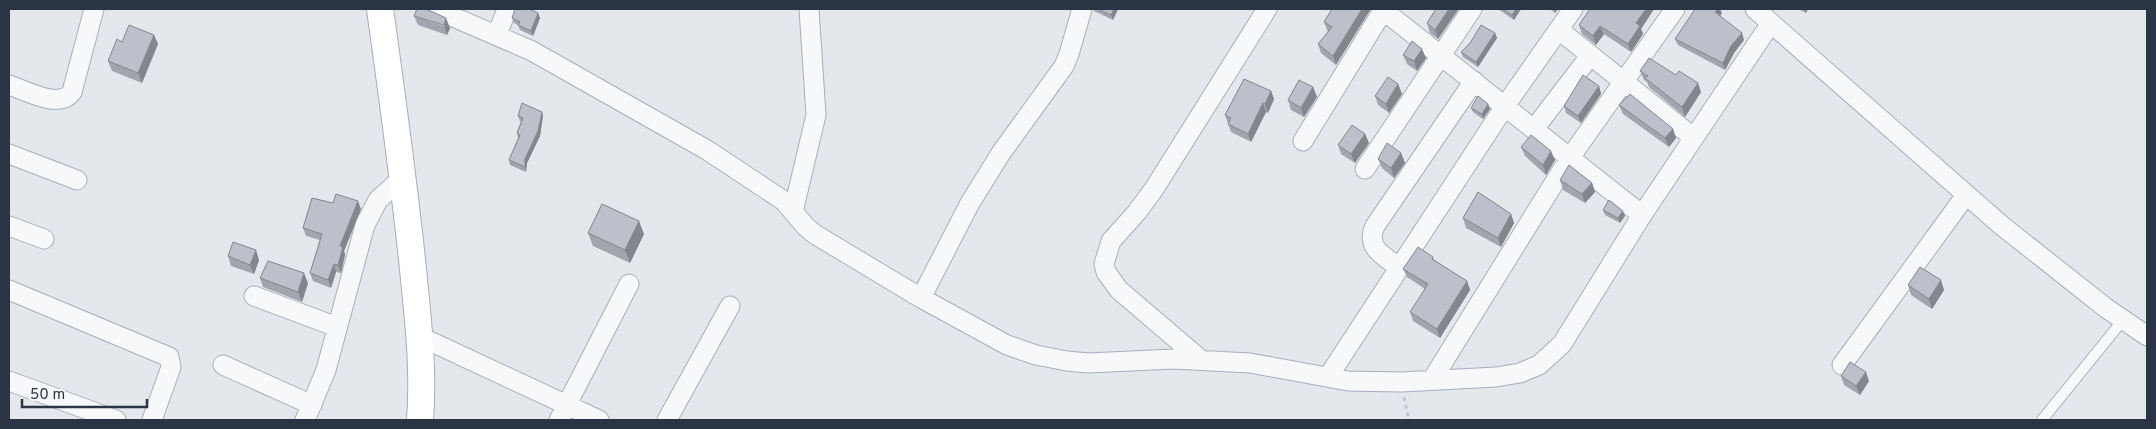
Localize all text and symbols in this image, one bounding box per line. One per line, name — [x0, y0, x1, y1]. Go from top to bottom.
scale bar — [22, 376, 148, 408]
text: 50 m — [30, 386, 65, 405]

